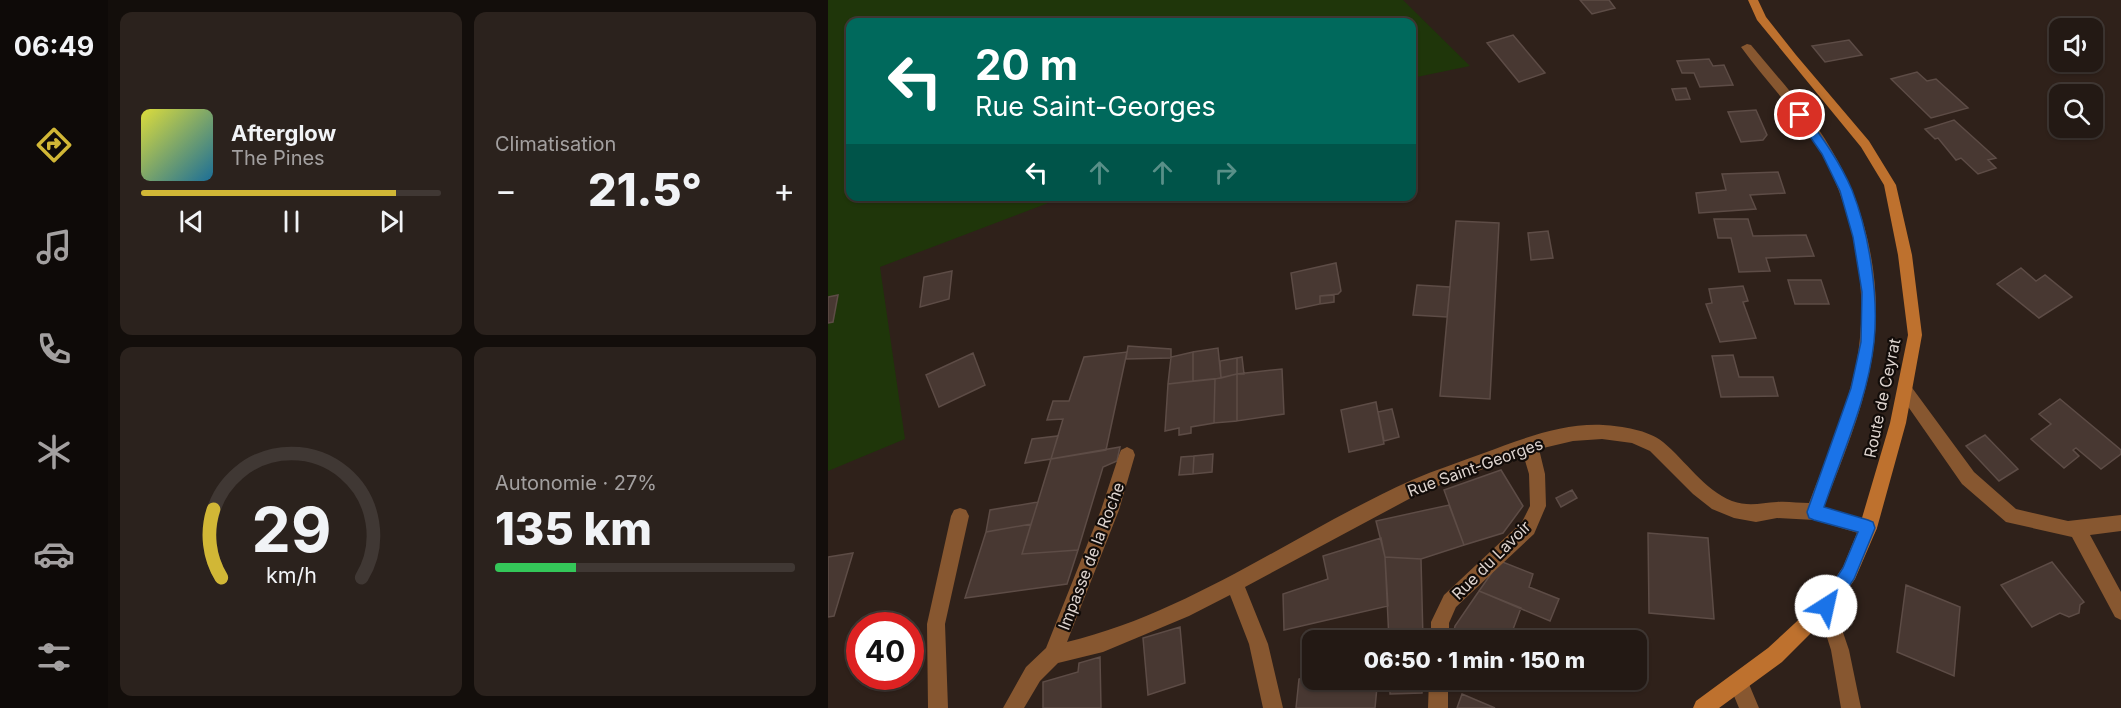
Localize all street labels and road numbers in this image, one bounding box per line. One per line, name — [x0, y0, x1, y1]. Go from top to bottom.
street label: Route de Ceyrat — [1860, 336, 1904, 460]
street label: Rue Saint-Georges — [1405, 433, 1545, 501]
street label: Impasse de la Roche — [1054, 479, 1128, 633]
street label: Rue du Lavoir — [1447, 516, 1535, 604]

